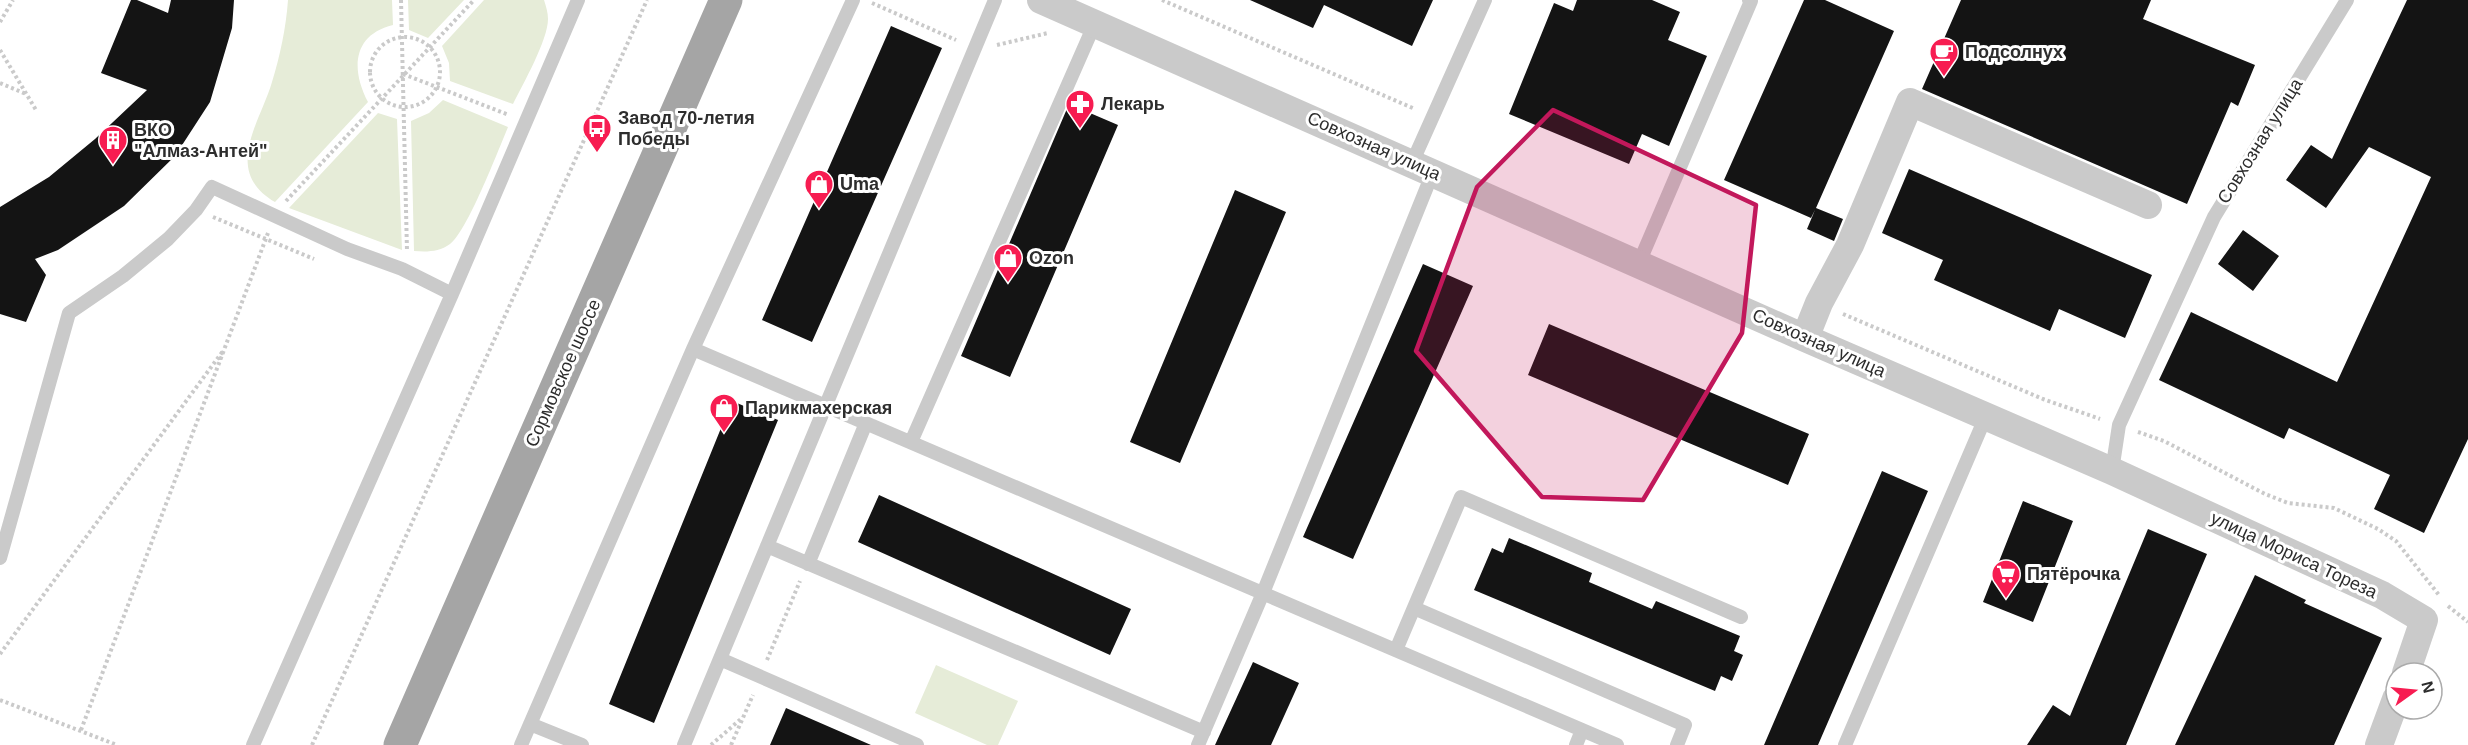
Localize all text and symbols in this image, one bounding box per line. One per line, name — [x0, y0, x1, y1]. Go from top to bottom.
cafe icon: Подсолнух — [1928, 36, 1960, 78]
place label: Подсолнух — [1965, 42, 2063, 62]
street label: Совхозная улица — [2213, 74, 2307, 207]
pharmacy icon: Лекарь — [1064, 88, 1096, 130]
place label: Лекарь — [1101, 94, 1165, 114]
place label: Завод 70-летия Победы — [618, 108, 755, 149]
street label: Совхозная улица — [1304, 108, 1445, 185]
bus stop icon: Завод 70-летия Победы — [581, 112, 613, 154]
place label: ВКО "Алмаз-Антей" — [134, 120, 268, 161]
building icon: ВКО "Алмаз-Антей" — [97, 124, 129, 166]
shop icon: Uma — [803, 168, 835, 210]
place label: Uma — [840, 174, 880, 194]
shop icon: Ozon — [992, 242, 1024, 284]
place label: Ozon — [1029, 248, 1074, 268]
street label: Сормовское шоссе — [521, 296, 605, 450]
street label: Совхозная улица — [1749, 305, 1890, 382]
shop icon: Парикмахерская — [708, 392, 740, 434]
place label: Парикмахерская — [745, 398, 892, 418]
street label: улица Мориса Тореза — [2208, 508, 2381, 603]
supermarket icon: Пятёрочка — [1990, 558, 2022, 600]
place label: Пятёрочка — [2027, 564, 2121, 584]
north arrow — [2384, 661, 2444, 721]
text: N — [2418, 679, 2438, 695]

